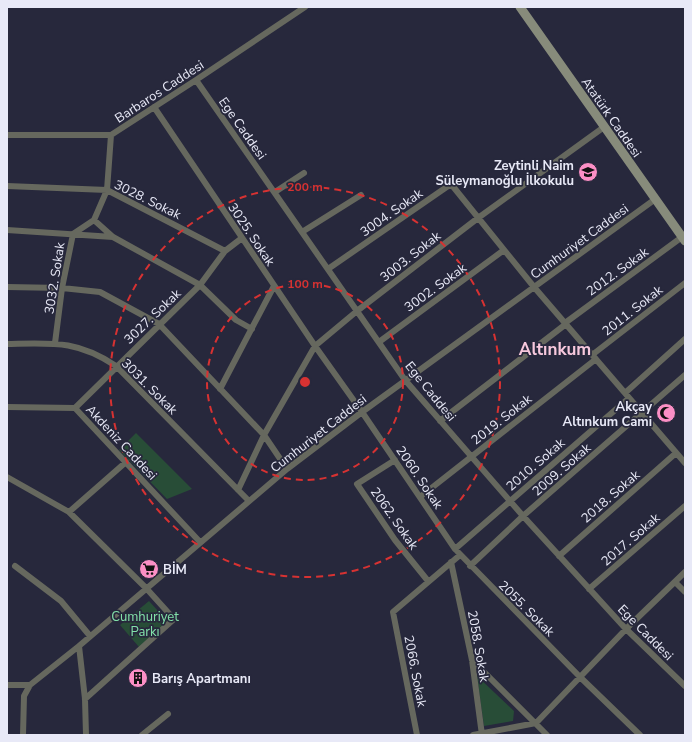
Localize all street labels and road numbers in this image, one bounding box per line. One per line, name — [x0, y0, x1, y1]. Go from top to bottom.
street label: Barbaros Caddesi — [111, 56, 208, 127]
street label: Atatürk Caddesi — [577, 74, 645, 161]
street label: Ege Caddesi — [214, 94, 270, 163]
street label: 3028. Sokak — [111, 176, 185, 224]
street label: 3004. Sokak — [357, 184, 427, 241]
street label: 3025. Sokak — [223, 199, 279, 270]
street label: Cumhuriyet Caddesi — [527, 200, 632, 284]
street label: 3003. Sokak — [376, 227, 445, 286]
street label: 3032. Sokak — [40, 240, 70, 315]
street label: 2012. Sokak — [583, 243, 653, 300]
street label: 3002. Sokak — [401, 259, 471, 316]
street label: 2011. Sokak — [598, 281, 667, 340]
street label: 3027. Sokak — [120, 285, 185, 348]
street label: 3031. Sokak — [117, 355, 182, 419]
street label: Ege Caddesi — [401, 358, 460, 425]
street label: 2019. Sokak — [467, 390, 536, 449]
street label: Cumhuriyet Caddesi — [267, 391, 370, 477]
street label: Akdeniz Caddesi — [82, 401, 161, 484]
street label: 2010. Sokak — [502, 434, 569, 495]
street label: 2009. Sokak — [528, 439, 595, 500]
street label: 2060. Sokak — [391, 442, 447, 513]
street label: 2018. Sokak — [577, 466, 644, 527]
street label: 2062. Sokak — [366, 484, 423, 554]
street label: 2017. Sokak — [597, 509, 664, 570]
street label: 2055. Sokak — [494, 577, 559, 641]
street label: Ege Caddesi — [613, 601, 677, 665]
street label: 2058. Sokak — [463, 609, 493, 684]
street label: 2066. Sokak — [399, 634, 431, 709]

